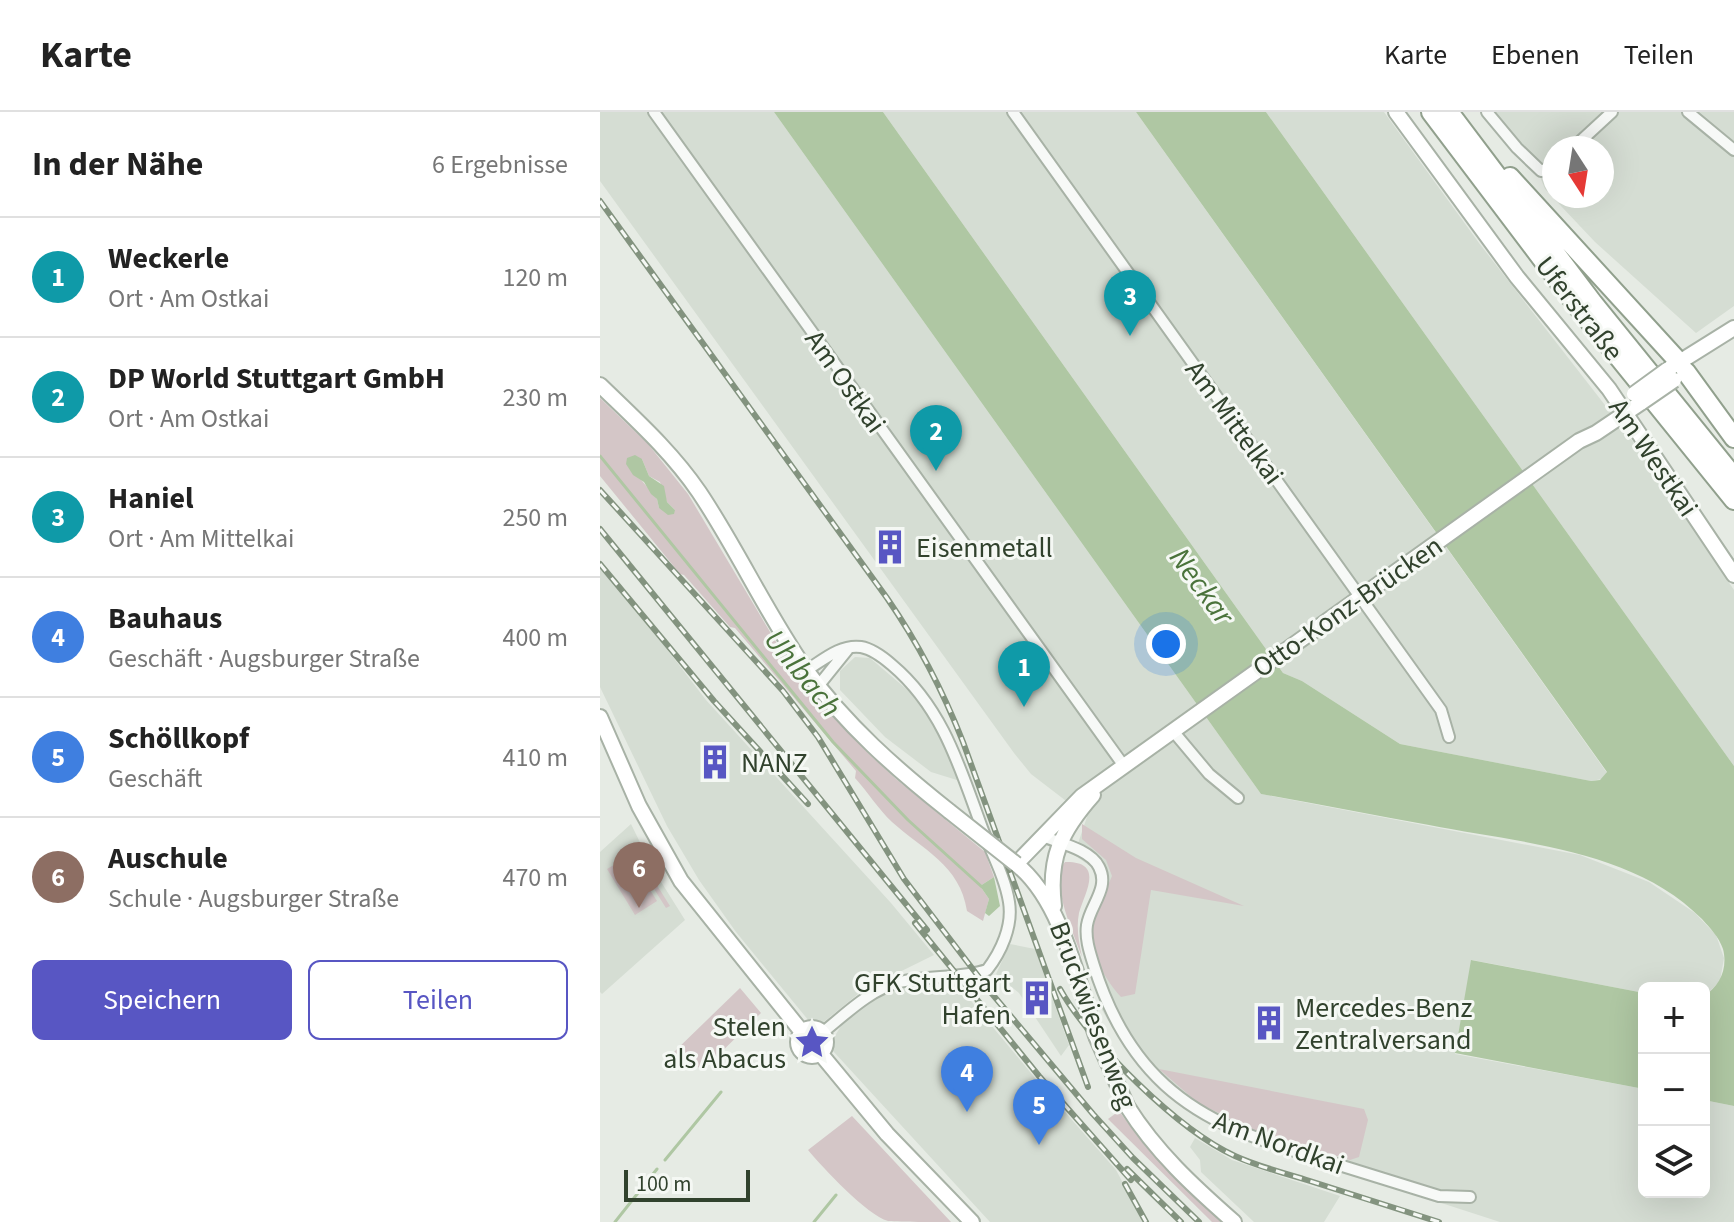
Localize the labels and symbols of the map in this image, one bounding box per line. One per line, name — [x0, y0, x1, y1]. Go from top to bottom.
north arrow — [1542, 136, 1614, 208]
street label: Uferstraße — [1526, 248, 1633, 370]
pin: 3 — [1104, 270, 1156, 336]
street label: Am Ostkai — [795, 322, 895, 441]
street label: Am Mittelkai — [1175, 352, 1293, 493]
street label: Am Westkai — [1599, 390, 1708, 525]
pin: 2 — [910, 405, 962, 471]
street label: Otto-Konz-Brücken — [1244, 526, 1451, 687]
building icon: Eisenmetall — [871, 528, 909, 566]
place label: Eisenmetall — [916, 528, 1053, 568]
water label: Neckar — [1159, 539, 1245, 635]
water label: Uhlbach — [754, 620, 852, 727]
your location — [1146, 624, 1186, 664]
pin: 1 — [998, 641, 1050, 707]
building icon: NANZ — [696, 743, 734, 781]
place label: NANZ — [741, 743, 808, 783]
pin: 6 — [613, 842, 665, 908]
street label: Bruckwiesenweg — [1039, 916, 1147, 1115]
place label: GFK Stuttgart Hafen — [854, 963, 1012, 1035]
building icon: GFK Stuttgart Hafen — [1018, 979, 1056, 1017]
place label: Mercedes-Benz Zentralversand — [1295, 988, 1473, 1060]
building icon: Mercedes-Benz Zentralversand — [1250, 1004, 1288, 1042]
place label: Stelen als Abacus — [663, 1007, 786, 1079]
place icon: Stelen als Abacus — [793, 1023, 831, 1061]
pin: 4 — [941, 1046, 993, 1112]
pin: 5 — [1013, 1079, 1065, 1145]
street label: Am Nordkai — [1208, 1101, 1350, 1185]
scale bar — [624, 1166, 750, 1202]

